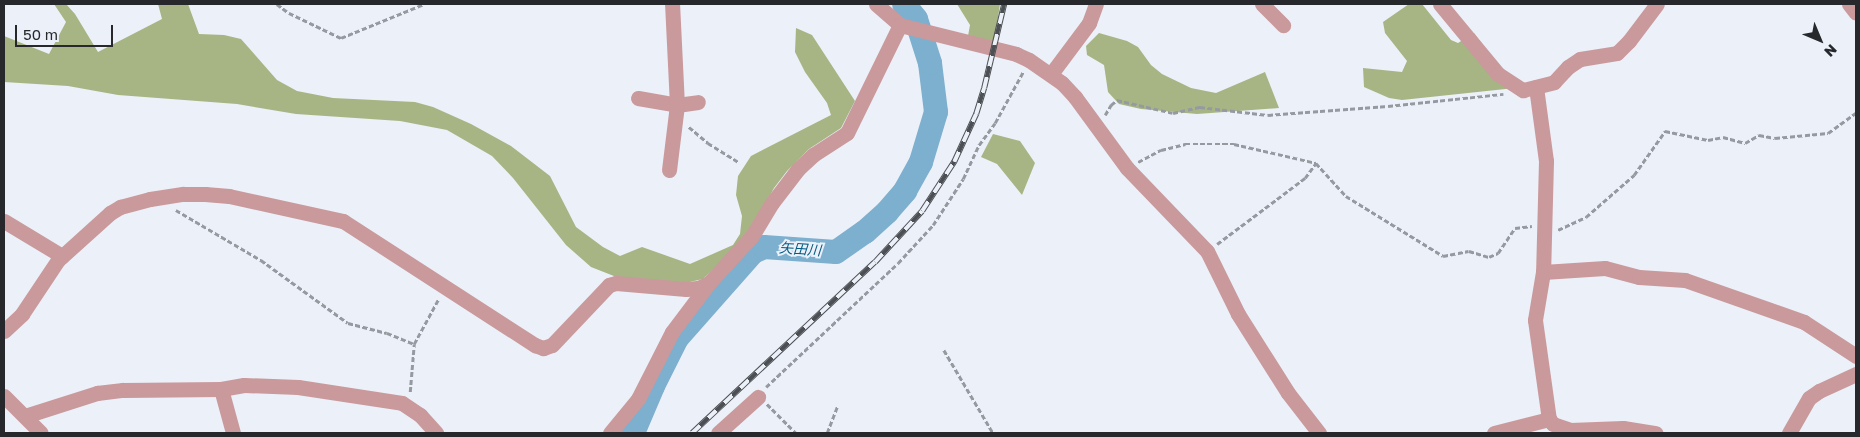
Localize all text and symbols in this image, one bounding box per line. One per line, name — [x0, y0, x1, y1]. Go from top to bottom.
scale bar — [18, 15, 115, 47]
north arrow — [1795, 15, 1845, 65]
text: 50 m — [23, 25, 58, 43]
text: N — [1821, 41, 1841, 61]
water label: 矢田川 — [778, 239, 822, 259]

